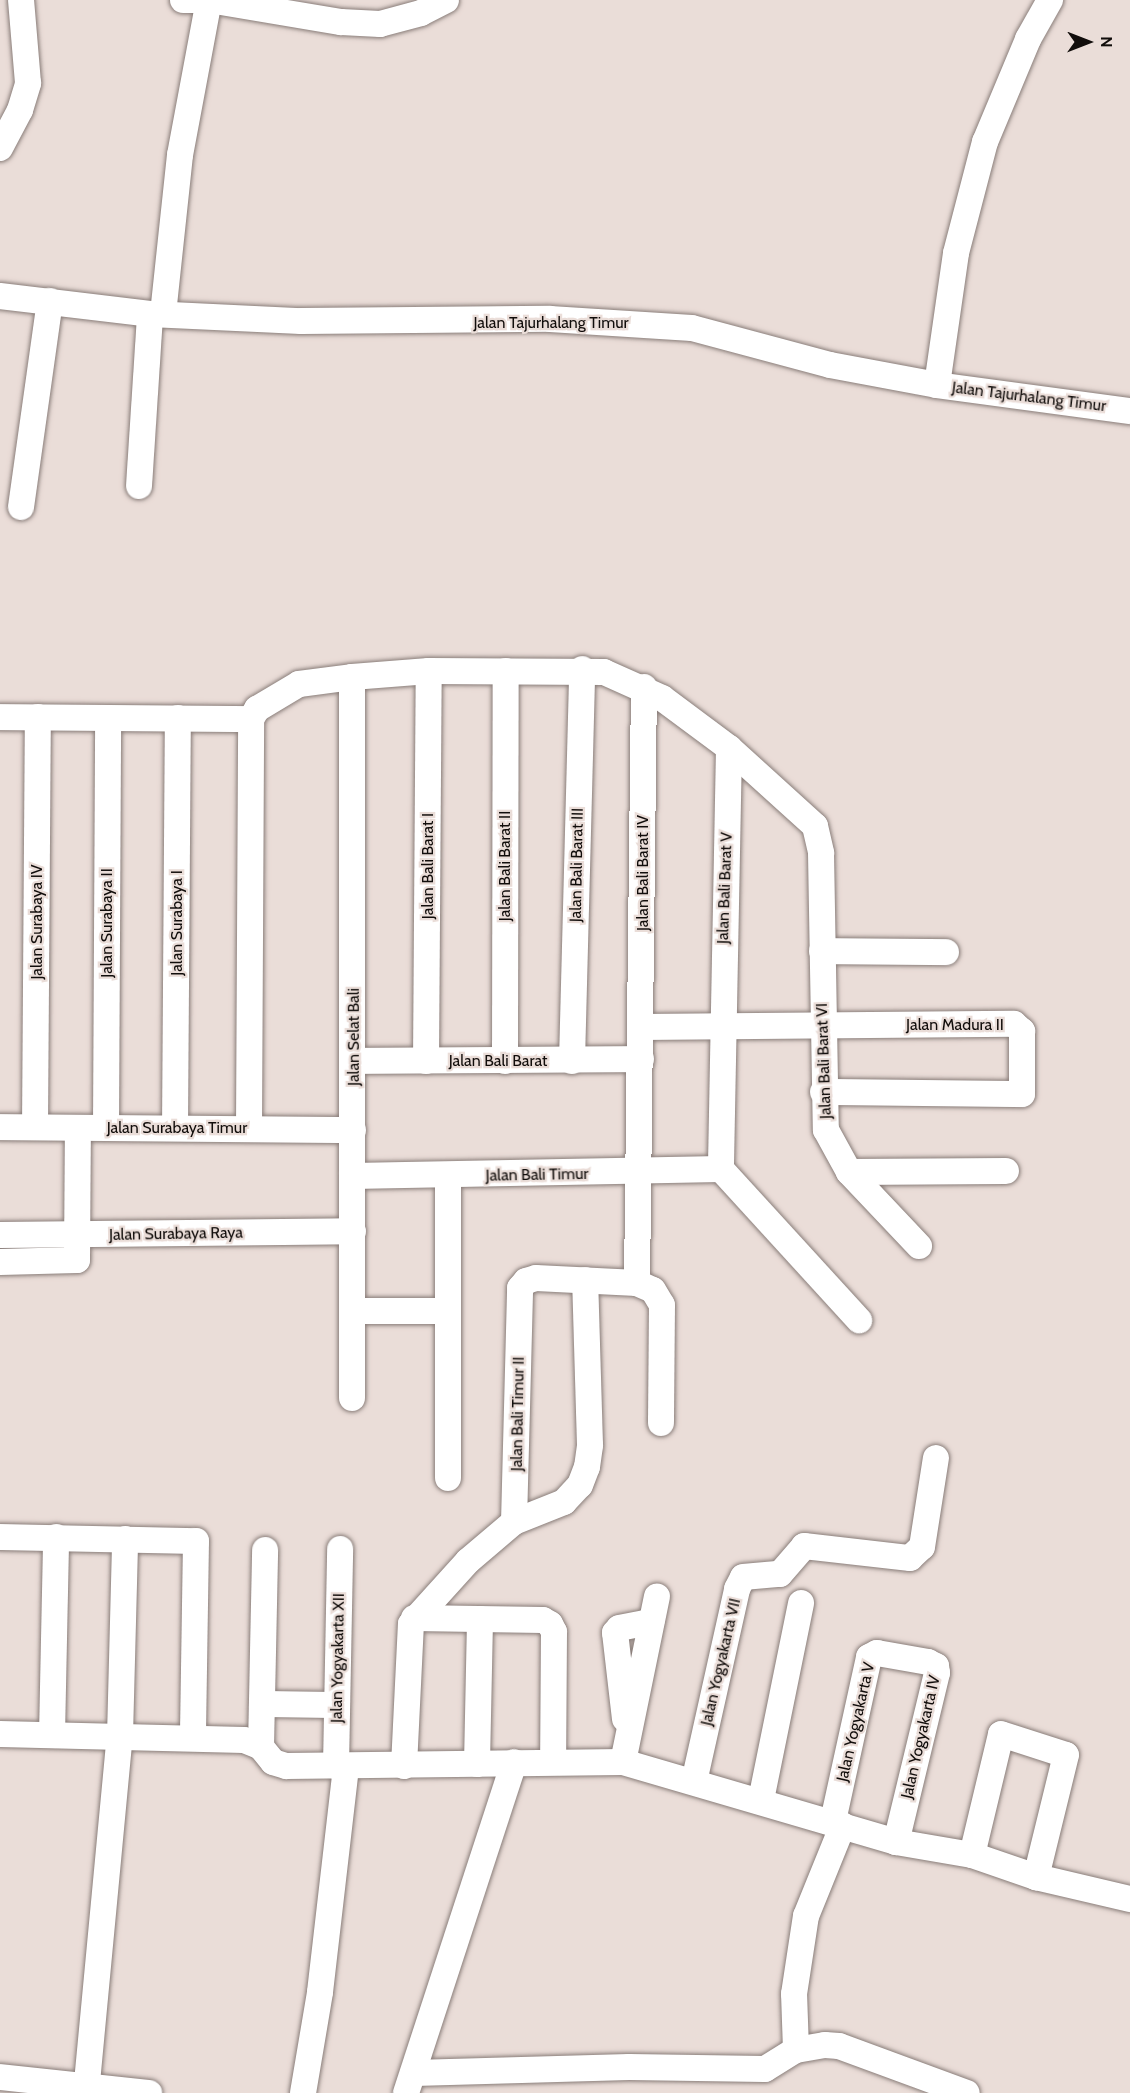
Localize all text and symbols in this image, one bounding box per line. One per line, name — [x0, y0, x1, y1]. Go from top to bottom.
north arrow — [1058, 12, 1118, 72]
text: N — [1097, 36, 1116, 48]
street label: Jalan Tajurhalang Timur — [473, 313, 629, 333]
street label: Jalan Tajurhalang Timur — [951, 378, 1107, 416]
street label: Jalan Bali Barat III — [566, 808, 588, 922]
street label: Jalan Bali Barat II — [495, 811, 515, 921]
street label: Jalan Bali Barat I — [418, 813, 438, 919]
street label: Jalan Bali Barat IV — [633, 815, 653, 931]
street label: Jalan Bali Barat V — [713, 832, 737, 944]
street label: Jalan Surabaya IV — [27, 864, 47, 980]
street label: Jalan Surabaya II — [97, 868, 117, 978]
street label: Jalan Surabaya I — [167, 870, 187, 976]
street label: Jalan Selat Bali — [344, 988, 364, 1086]
street label: Jalan Bali Barat VI — [812, 1003, 836, 1119]
street label: Jalan Madura II — [906, 1015, 1004, 1035]
street label: Jalan Bali Barat — [449, 1051, 547, 1071]
street label: Jalan Surabaya Timur — [107, 1118, 247, 1138]
street label: Jalan Bali Timur — [485, 1165, 589, 1185]
street label: Jalan Surabaya Raya — [109, 1223, 243, 1245]
street label: Jalan Bali Timur II — [507, 1357, 529, 1471]
street label: Jalan Yogyakarta XII — [327, 1593, 349, 1723]
street label: Jalan Yogyakarta VII — [697, 1596, 745, 1728]
street label: Jalan Yogyakarta V — [833, 1660, 879, 1784]
street label: Jalan Yogyakarta IV — [897, 1673, 945, 1801]

